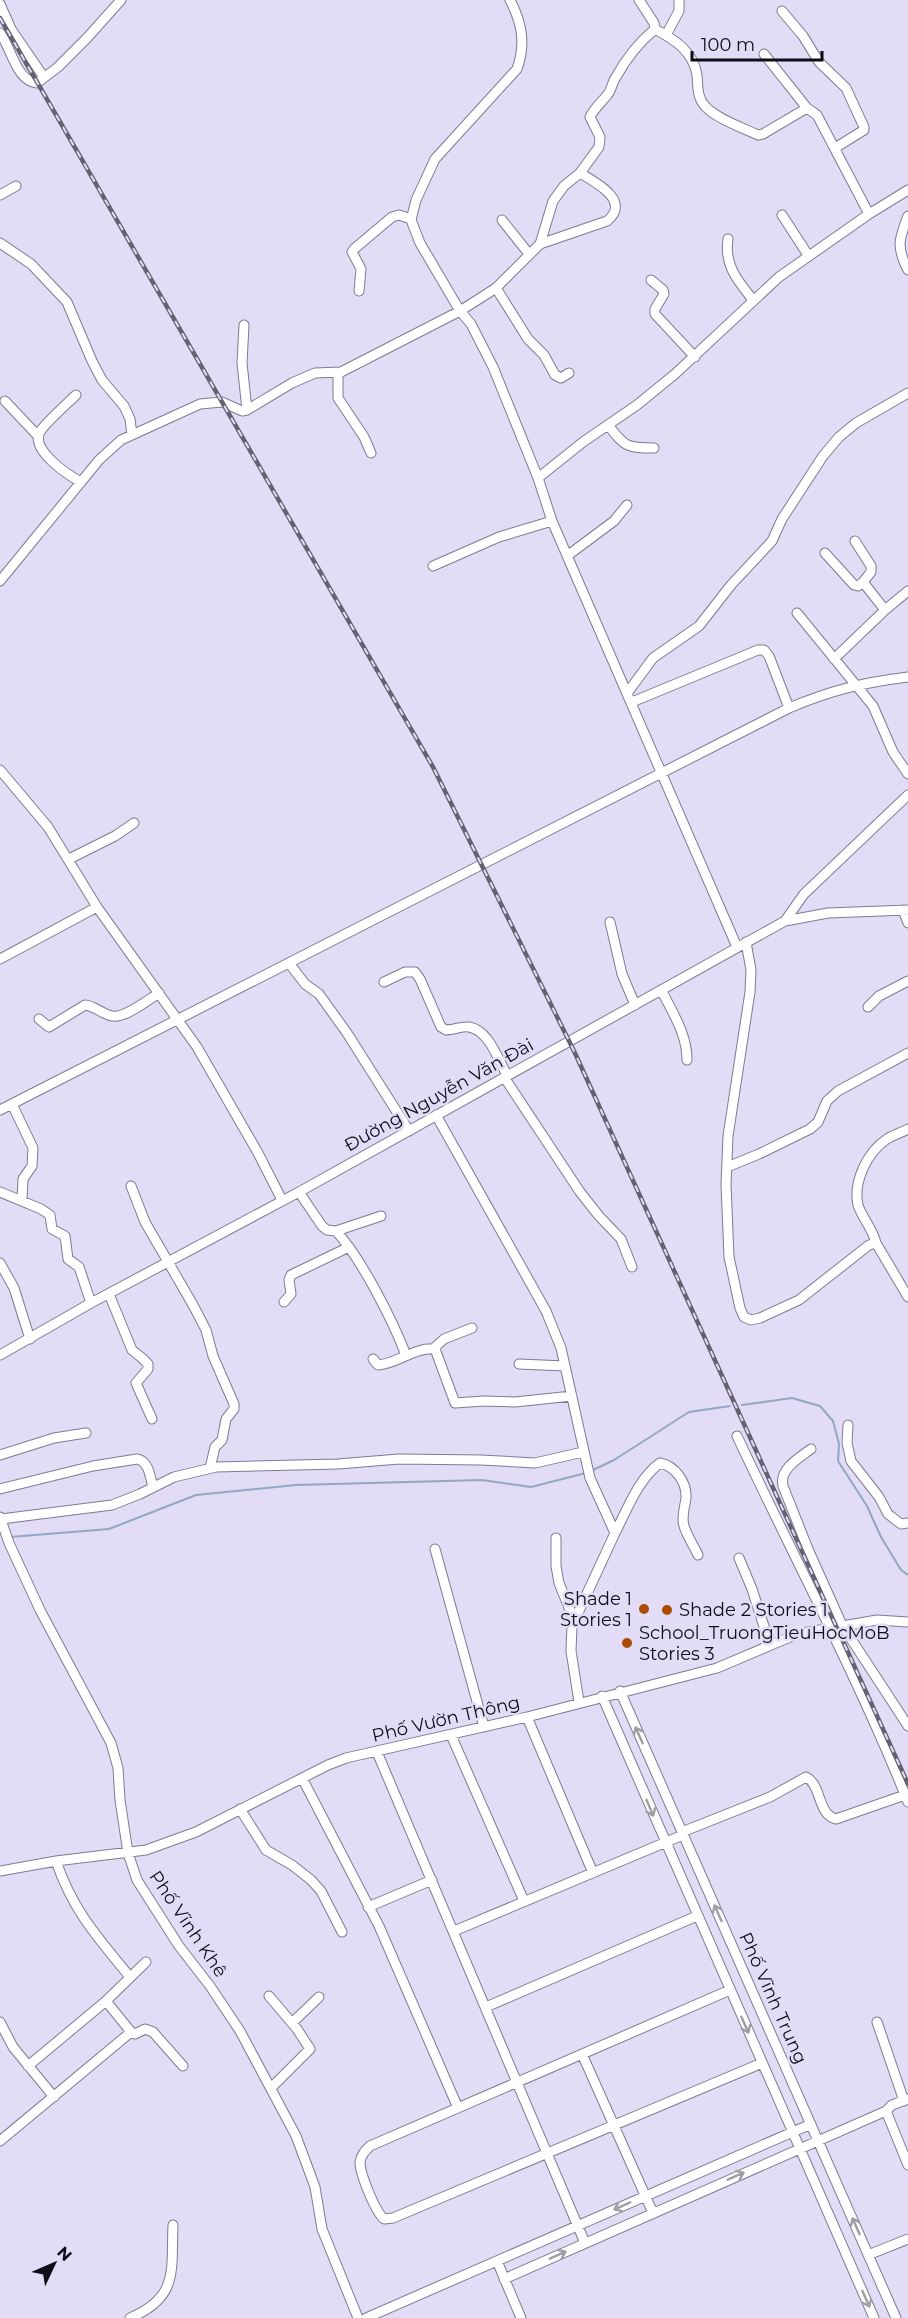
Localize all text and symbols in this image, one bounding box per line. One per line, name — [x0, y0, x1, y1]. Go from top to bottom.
scale bar — [692, 24, 822, 62]
text: 100 m — [701, 34, 755, 56]
street label: Đường Nguyễn Văn Đài — [341, 1034, 537, 1156]
place label: Shade 1 Stories 1 — [560, 1588, 632, 1631]
place label: Shade 2 Stories 1 — [679, 1599, 828, 1621]
marker: Shade 1 Stories 1 — [637, 1602, 651, 1616]
marker: Shade 2 Stories 1 — [660, 1603, 674, 1617]
place label: School_TruongTieuHocMoB Stories 3 — [639, 1622, 890, 1665]
marker: School_TruongTieuHocMoB Stories 3 — [620, 1636, 634, 1650]
street label: Phố Vườn Thông — [370, 1691, 522, 1747]
one-way arrow — [633, 1726, 644, 1744]
one-way arrow — [645, 1798, 656, 1816]
street label: Phố Vĩnh Khê — [144, 1867, 232, 1982]
one-way arrow — [711, 1905, 723, 1923]
street label: Phố Vĩnh Trung — [734, 1929, 812, 2067]
one-way arrow — [740, 2015, 751, 2033]
one-way arrow — [727, 2170, 745, 2181]
one-way arrow — [614, 2201, 632, 2212]
one-way arrow — [849, 2217, 860, 2235]
north arrow — [24, 2234, 84, 2294]
text: N — [53, 2243, 76, 2265]
one-way arrow — [548, 2249, 567, 2260]
one-way arrow — [861, 2290, 872, 2308]

